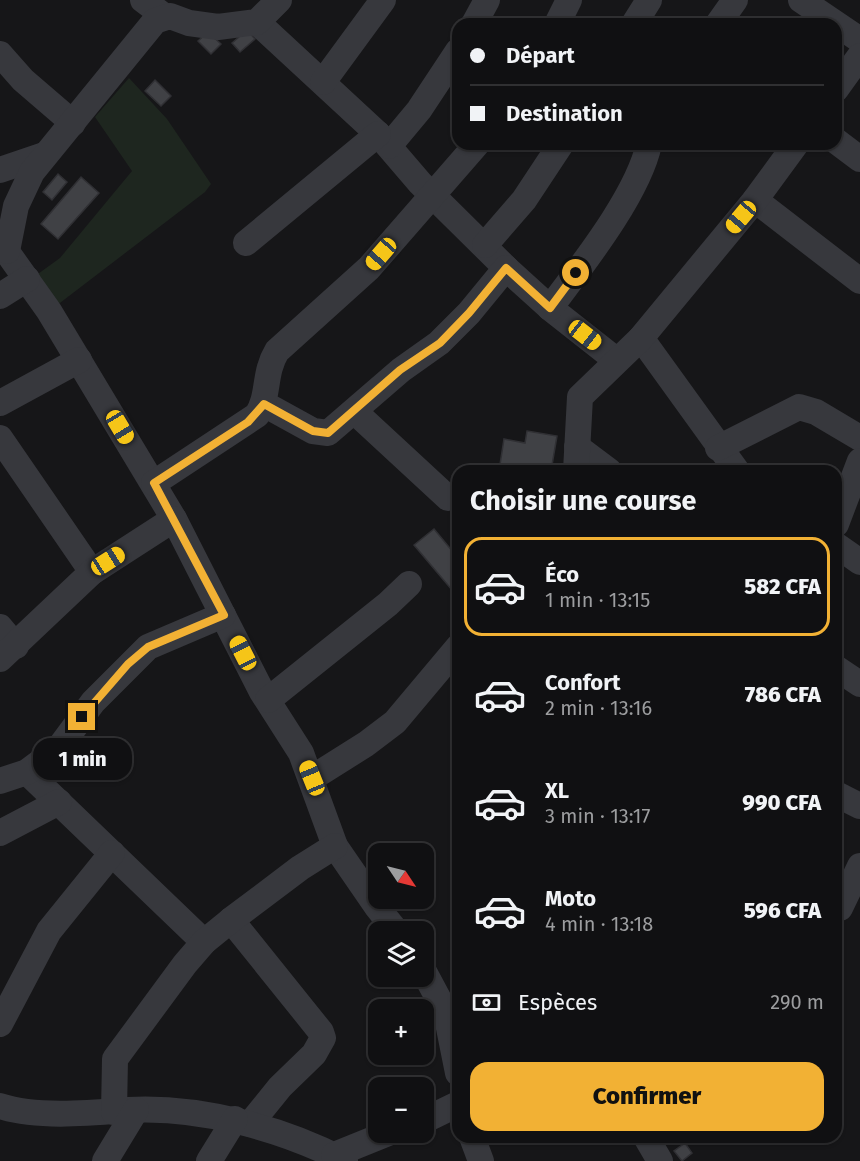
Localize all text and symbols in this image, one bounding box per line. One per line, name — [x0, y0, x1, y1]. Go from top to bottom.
text: Départ — [506, 42, 575, 69]
text: Destination — [506, 100, 623, 127]
car — [723, 197, 759, 237]
car — [362, 235, 400, 273]
route start — [562, 259, 589, 286]
car — [565, 317, 605, 353]
car — [103, 407, 137, 447]
text: Choisir une course — [470, 485, 696, 517]
car — [88, 544, 128, 578]
icon: car — [473, 560, 527, 614]
text: Éco — [545, 561, 579, 588]
text: 582 CFA — [744, 573, 821, 600]
text: 1 min · 13:15 — [545, 588, 650, 612]
car — [227, 633, 259, 673]
icon: car — [473, 668, 527, 722]
text: Confort — [545, 669, 621, 696]
text: 786 CFA — [745, 681, 821, 708]
text: 2 min · 13:16 — [545, 696, 652, 720]
route end — [68, 703, 95, 730]
callout: 1 min — [32, 738, 132, 780]
text: 1 min — [59, 747, 106, 771]
car — [297, 758, 327, 798]
icon: car — [473, 776, 527, 830]
text: XL — [545, 777, 569, 804]
text: 990 CFA — [742, 789, 821, 816]
text: 3 min · 13:17 — [545, 804, 650, 828]
north arrow — [368, 843, 434, 909]
map controls — [368, 843, 434, 1143]
icon: car — [473, 884, 527, 938]
text: Moto — [545, 885, 596, 912]
text: 596 CFA — [744, 897, 821, 924]
text: 4 min · 13:18 — [545, 912, 653, 936]
button: layers — [368, 921, 434, 987]
icon: cash — [470, 986, 503, 1019]
text: Espèces — [518, 989, 597, 1016]
text: 290 m — [770, 990, 824, 1014]
button: + — [368, 999, 434, 1065]
button: Confirmer — [470, 1062, 824, 1131]
button: − — [368, 1077, 434, 1143]

